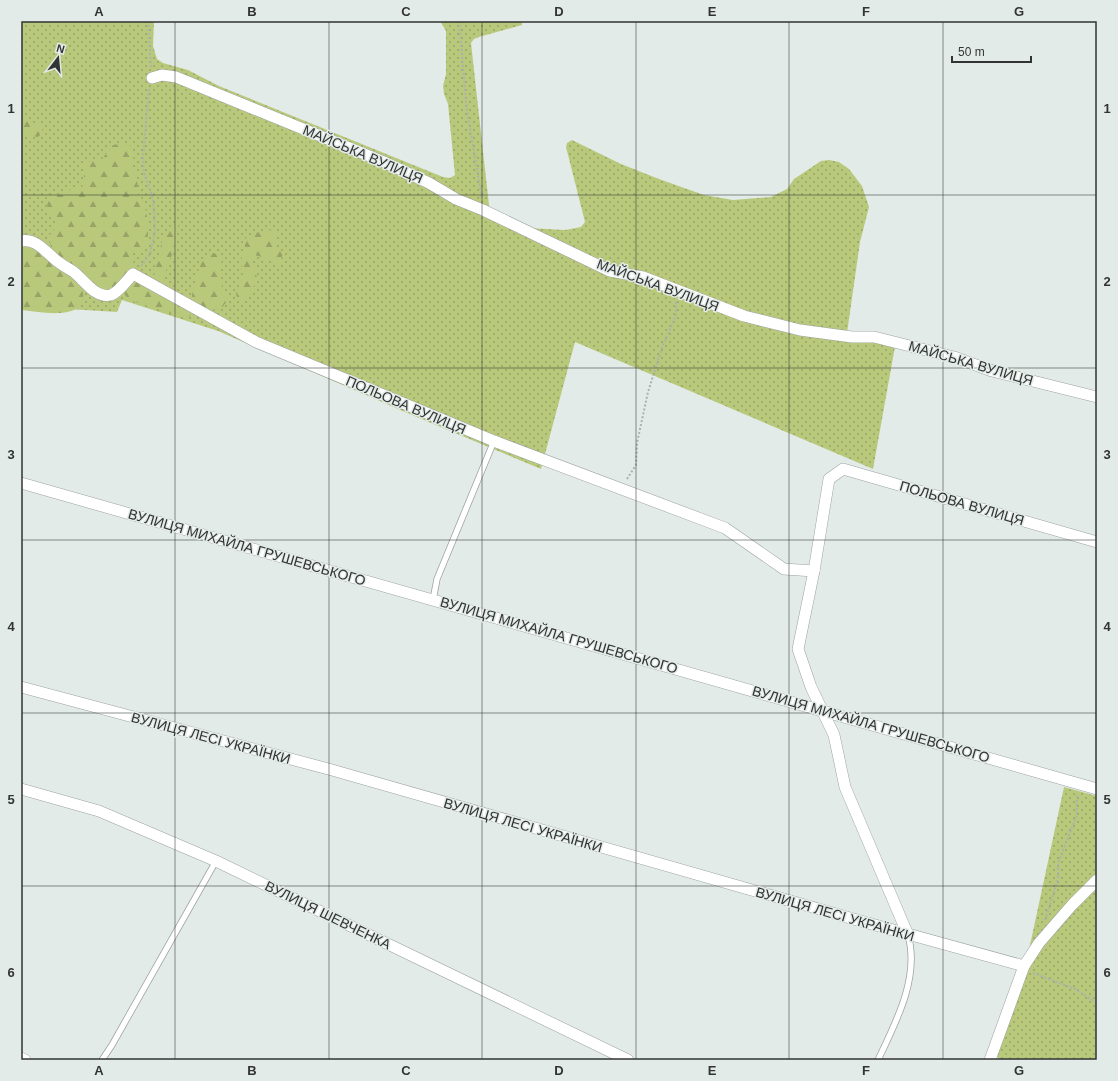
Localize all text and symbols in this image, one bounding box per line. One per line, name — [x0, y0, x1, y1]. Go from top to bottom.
text: A — [94, 4, 104, 19]
text: B — [247, 4, 257, 19]
text: C — [401, 4, 411, 19]
text: D — [554, 4, 564, 19]
text: E — [708, 4, 717, 19]
text: F — [862, 4, 870, 19]
text: G — [1014, 4, 1024, 19]
north arrow — [38, 38, 78, 78]
scale bar — [952, 38, 1031, 64]
text: N — [55, 42, 66, 55]
text: 50 m — [958, 45, 985, 59]
text: 1 — [7, 101, 15, 116]
text: 1 — [1103, 101, 1111, 116]
street label: МАЙСЬКА ВУЛИЦЯ — [301, 121, 426, 187]
street label: МАЙСЬКА ВУЛИЦЯ — [595, 255, 722, 315]
text: 2 — [7, 274, 15, 289]
text: 2 — [1103, 274, 1111, 289]
street label: МАЙСЬКА ВУЛИЦЯ — [907, 337, 1035, 388]
street label: ПОЛЬОВА ВУЛИЦЯ — [344, 372, 468, 438]
text: 3 — [7, 447, 15, 462]
text: 3 — [1103, 447, 1111, 462]
street label: ПОЛЬОВА ВУЛИЦЯ — [898, 478, 1026, 528]
street label: ВУЛИЦЯ МИХАЙЛА ГРУШЕВСЬКОГО — [126, 504, 368, 589]
street label: ВУЛИЦЯ МИХАЙЛА ГРУШЕВСЬКОГО — [438, 592, 680, 677]
text: 4 — [7, 619, 15, 634]
text: 4 — [1103, 619, 1111, 634]
street label: ВУЛИЦЯ МИХАЙЛА ГРУШЕВСЬКОГО — [750, 681, 992, 766]
street label: ВУЛИЦЯ ЛЕСІ УКРАЇНКИ — [130, 709, 292, 767]
text: 5 — [7, 792, 15, 807]
text: 5 — [1103, 792, 1111, 807]
street label: ВУЛИЦЯ ЛЕСІ УКРАЇНКИ — [442, 795, 604, 855]
street label: ВУЛИЦЯ ШЕВЧЕНКА — [262, 878, 394, 953]
street label: ВУЛИЦЯ ЛЕСІ УКРАЇНКИ — [754, 884, 916, 944]
text: 6 — [7, 965, 15, 980]
text: 6 — [1103, 965, 1111, 980]
text: A — [94, 1063, 104, 1078]
text: B — [247, 1063, 257, 1078]
text: C — [401, 1063, 411, 1078]
text: D — [554, 1063, 564, 1078]
text: E — [708, 1063, 717, 1078]
text: F — [862, 1063, 870, 1078]
text: G — [1014, 1063, 1024, 1078]

